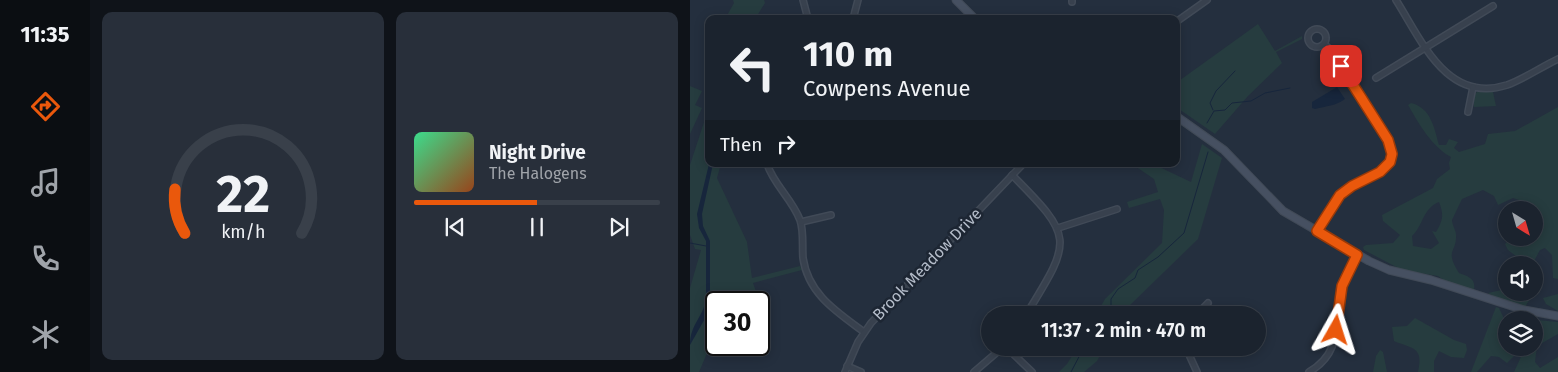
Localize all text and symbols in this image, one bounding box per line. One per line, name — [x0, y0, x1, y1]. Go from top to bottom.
text: 11:35 — [21, 21, 69, 48]
text: 110 m — [803, 33, 893, 75]
icon: left — [720, 35, 785, 100]
pin — [1320, 45, 1362, 87]
icon: arrive — [1327, 52, 1355, 80]
text: Cowpens Avenue — [803, 75, 971, 102]
icon: directions — [28, 89, 63, 124]
icon: right — [772, 130, 800, 158]
text: Then — [720, 133, 762, 156]
text: Night Drive — [489, 141, 586, 164]
text: 22 — [216, 163, 270, 226]
text: The Halogens — [489, 164, 587, 183]
icon: music — [28, 165, 63, 200]
north arrow — [1498, 201, 1542, 246]
map controls — [1498, 201, 1543, 356]
street label: Brook Meadow Drive — [869, 204, 985, 324]
icon: previous — [441, 213, 469, 241]
icon: pause — [523, 213, 551, 241]
icon: next — [605, 213, 633, 241]
text: km/h — [221, 221, 265, 243]
icon: phone — [28, 241, 63, 276]
button: sound — [1498, 256, 1543, 301]
speed limit sign: 30 — [705, 291, 770, 356]
position arrow — [1309, 303, 1361, 355]
button: layers — [1498, 311, 1543, 356]
icon: climate — [28, 317, 63, 352]
text: 11:37 · 2 min · 470 m — [1041, 319, 1206, 342]

